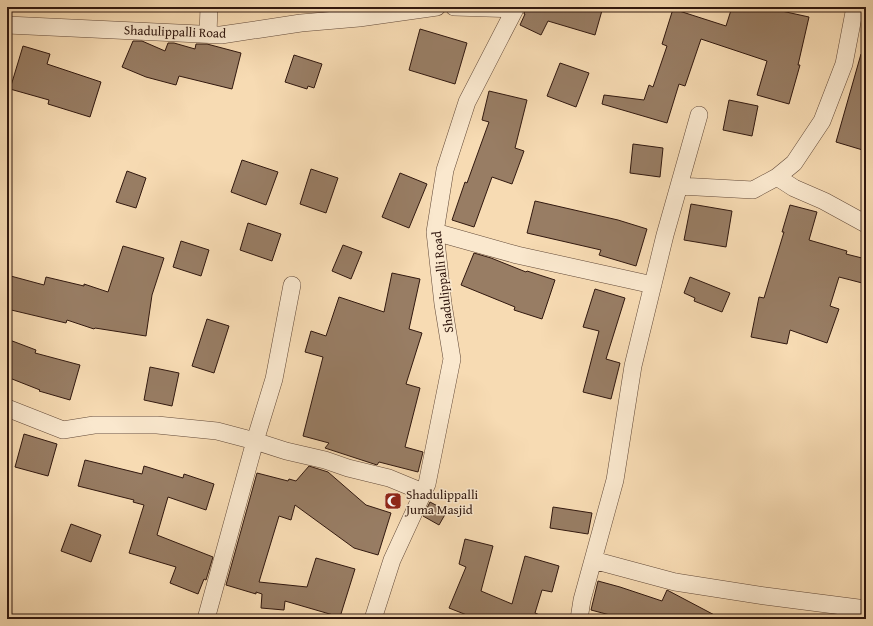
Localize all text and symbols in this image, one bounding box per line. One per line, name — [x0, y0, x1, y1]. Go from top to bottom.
street label: Shadulippalli Road — [124, 20, 226, 43]
street label: Shadulippalli Road — [427, 230, 458, 334]
place label: Shadulippalli Juma Masjid — [404, 485, 479, 519]
mosque icon: Shadulippalli Juma Masjid — [383, 491, 403, 511]

